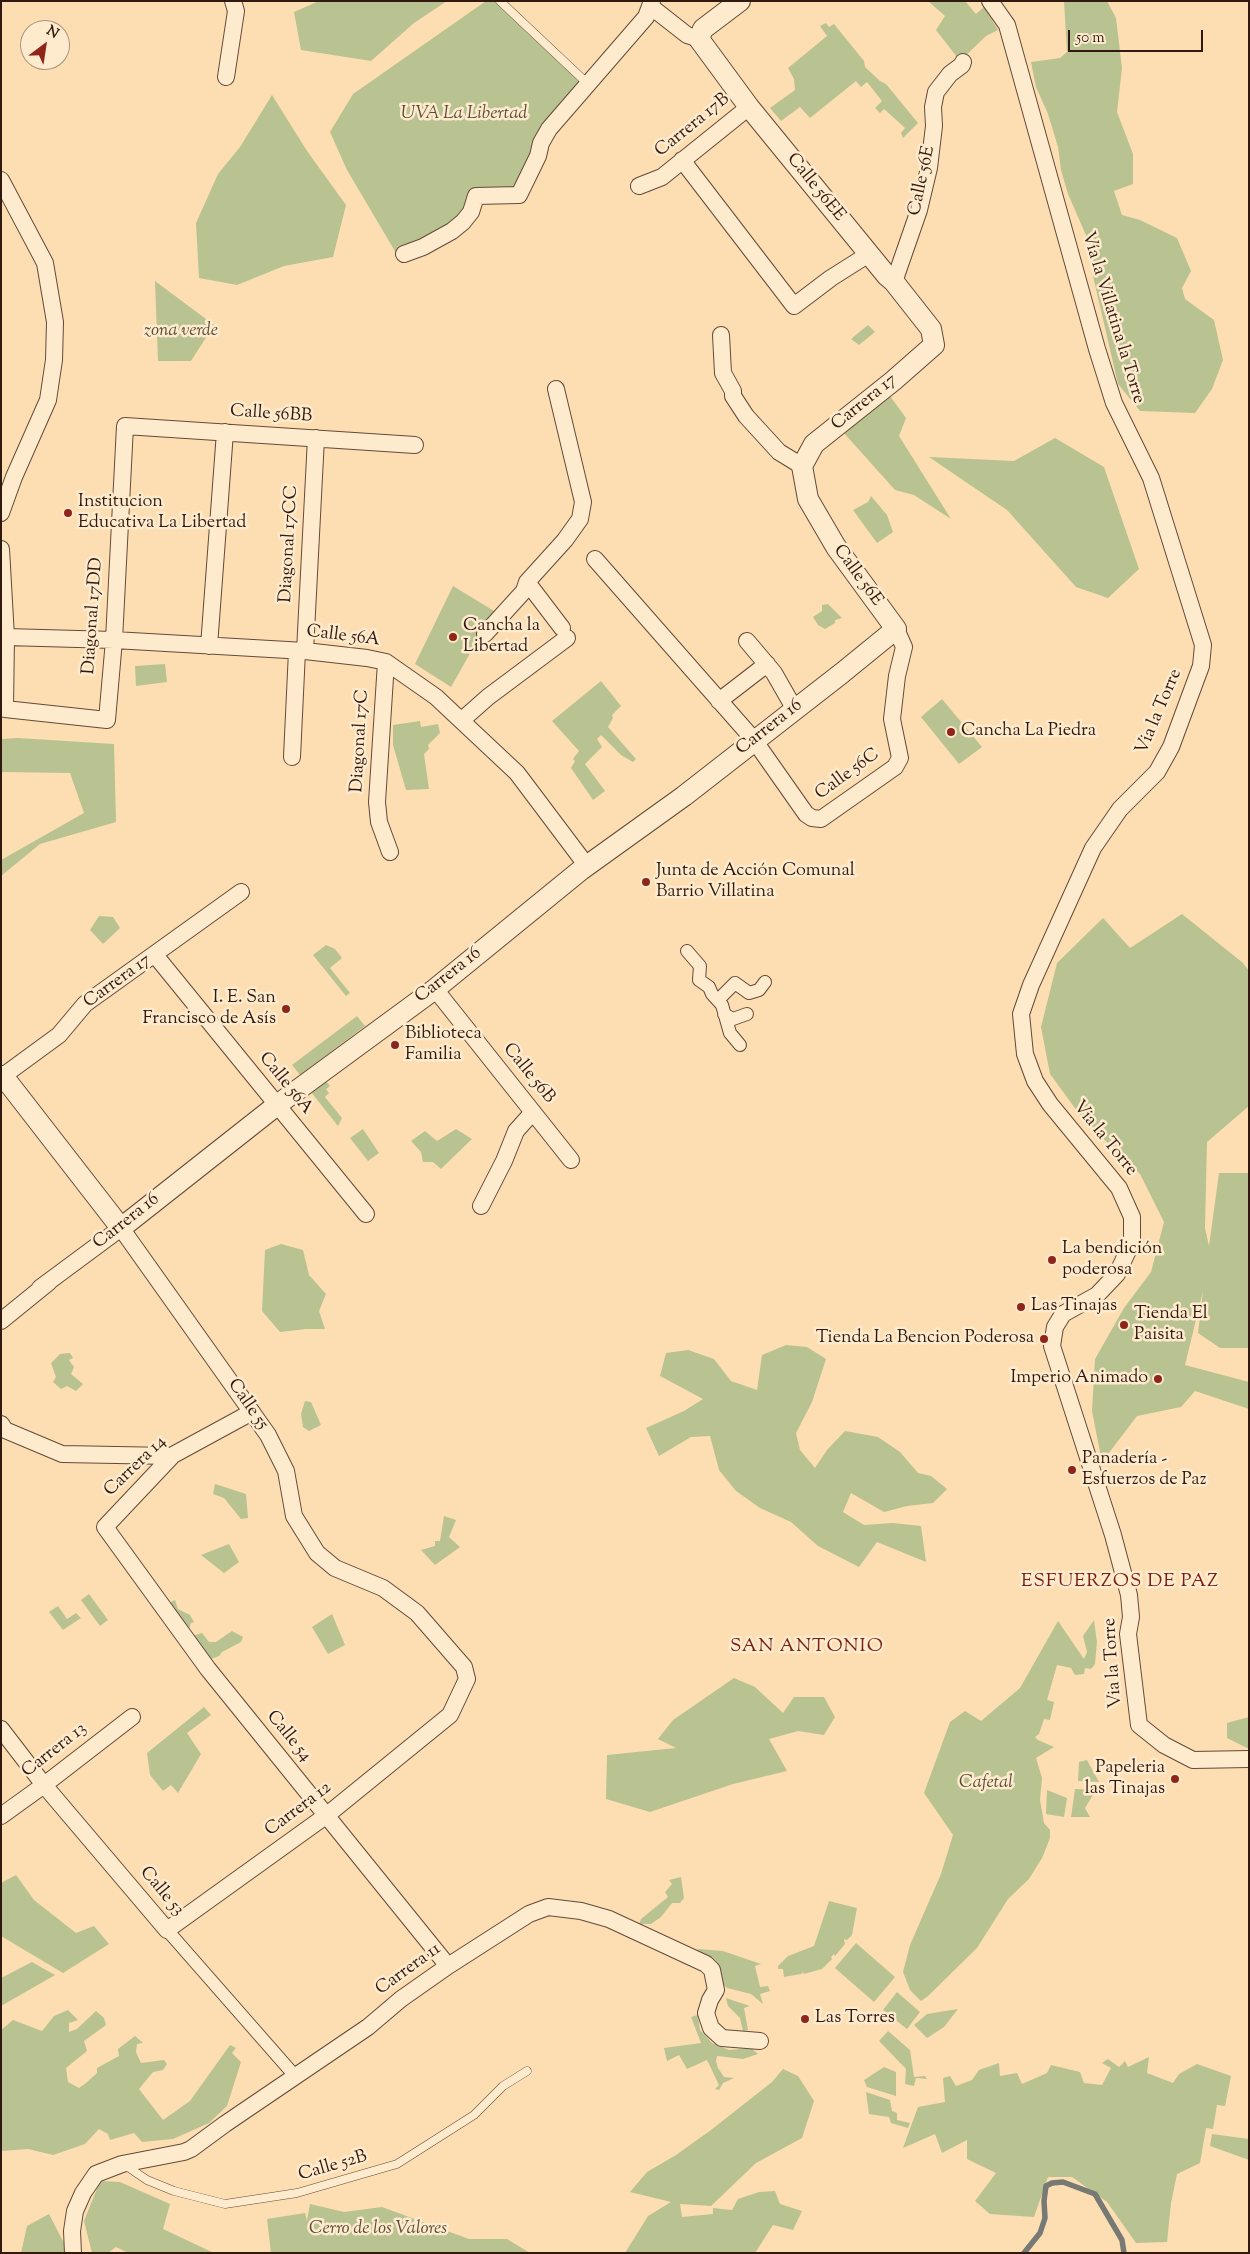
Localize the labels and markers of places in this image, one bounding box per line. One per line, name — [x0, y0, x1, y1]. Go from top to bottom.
place label: Institucion Educativa La Libertad — [78, 492, 246, 534]
marker: Institucion Educativa La Libertad — [62, 507, 74, 519]
place label: Cancha la Libertad — [463, 616, 540, 659]
marker: Cancha la Libertad — [447, 631, 459, 643]
place label: Cancha La Piedra — [961, 721, 1096, 743]
marker: Cancha La Piedra — [945, 726, 957, 738]
place label: Junta de Acción Comunal Barrio Villatina — [656, 861, 855, 904]
marker: Junta de Acción Comunal Barrio Villatina — [640, 876, 652, 888]
place label: I. E. San Francisco de Asís — [143, 988, 276, 1030]
marker: I. E. San Francisco de Asís — [280, 1003, 292, 1015]
place label: Biblioteca Familia — [405, 1024, 482, 1066]
marker: Biblioteca Familia — [389, 1039, 401, 1051]
place label: La bendición poderosa — [1062, 1239, 1163, 1282]
marker: La bendición poderosa — [1046, 1254, 1058, 1266]
place label: Las Tinajas — [1031, 1296, 1117, 1318]
marker: Las Tinajas — [1015, 1301, 1027, 1313]
place label: Tienda El Paisita — [1134, 1304, 1208, 1346]
marker: Tienda El Paisita — [1118, 1319, 1130, 1331]
place label: Tienda La Bencion Poderosa — [816, 1328, 1034, 1350]
marker: Tienda La Bencion Poderosa — [1038, 1333, 1050, 1345]
place label: Imperio Animado — [1010, 1368, 1148, 1390]
marker: Imperio Animado — [1152, 1373, 1164, 1385]
place label: Panadería - Esfuerzos de Paz — [1082, 1449, 1206, 1492]
marker: Panadería - Esfuerzos de Paz — [1066, 1464, 1078, 1476]
place label: Papeleria las Tinajas — [1085, 1758, 1165, 1800]
marker: Papeleria las Tinajas — [1169, 1773, 1181, 1785]
place label: Las Torres — [815, 2008, 895, 2030]
marker: Las Torres — [799, 2013, 811, 2025]

